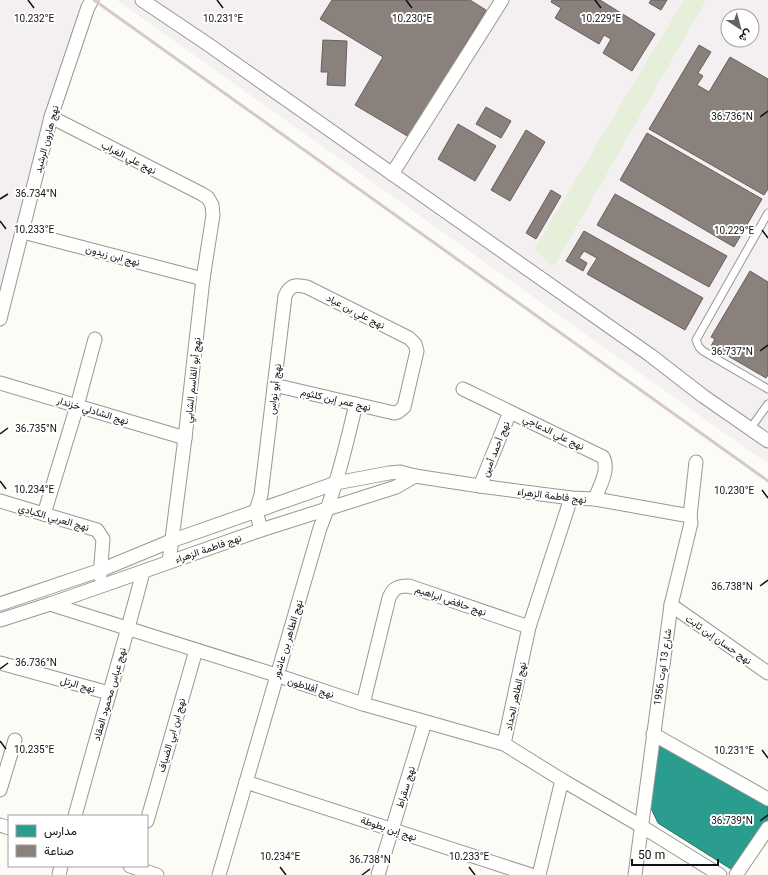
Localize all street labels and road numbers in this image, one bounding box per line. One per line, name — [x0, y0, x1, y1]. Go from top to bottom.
street label: نهج هارون الرشيد — [31, 104, 64, 175]
street label: نهج علي الغراب — [98, 138, 159, 179]
street label: نهج ابن زيدون — [84, 242, 142, 271]
street label: نهج علي بن عياد — [323, 291, 387, 334]
street label: نهج أبو القاسم الشابي — [182, 336, 205, 424]
street label: نهج أبو نواس — [265, 363, 286, 416]
street label: نهج عمر إبن كلثوم — [299, 385, 372, 416]
street label: نهج الشادلي خزندار — [54, 393, 130, 430]
street label: نهج علي الدعاجي — [520, 412, 587, 455]
street label: نهج أحمد أمين — [478, 419, 514, 480]
street label: نهج فاطمة الزهراء — [516, 485, 587, 508]
street label: نهج العربي الكبادي — [16, 501, 91, 536]
street label: نهج فاطمة الزهراء — [173, 531, 244, 568]
street label: نهج حافض ابراهيم — [413, 582, 488, 621]
street label: نهج الطاهر بن عاشور — [269, 598, 308, 682]
street label: نهج حسان إبن ثابت — [682, 612, 754, 669]
street label: شارع 13 اوت 1956 — [651, 628, 676, 707]
street label: نهج عباس محمود العقاد — [90, 646, 131, 743]
street label: نهج الطاهر الحداد — [502, 660, 531, 732]
street label: نهج الرتل — [58, 673, 97, 698]
street label: نهج أفلاطون — [285, 674, 336, 703]
street label: نهج ابن ابي الضياف — [155, 696, 190, 774]
street label: نهج سقراط — [393, 764, 420, 810]
street label: نهج إبن بطوطة — [358, 813, 419, 846]

